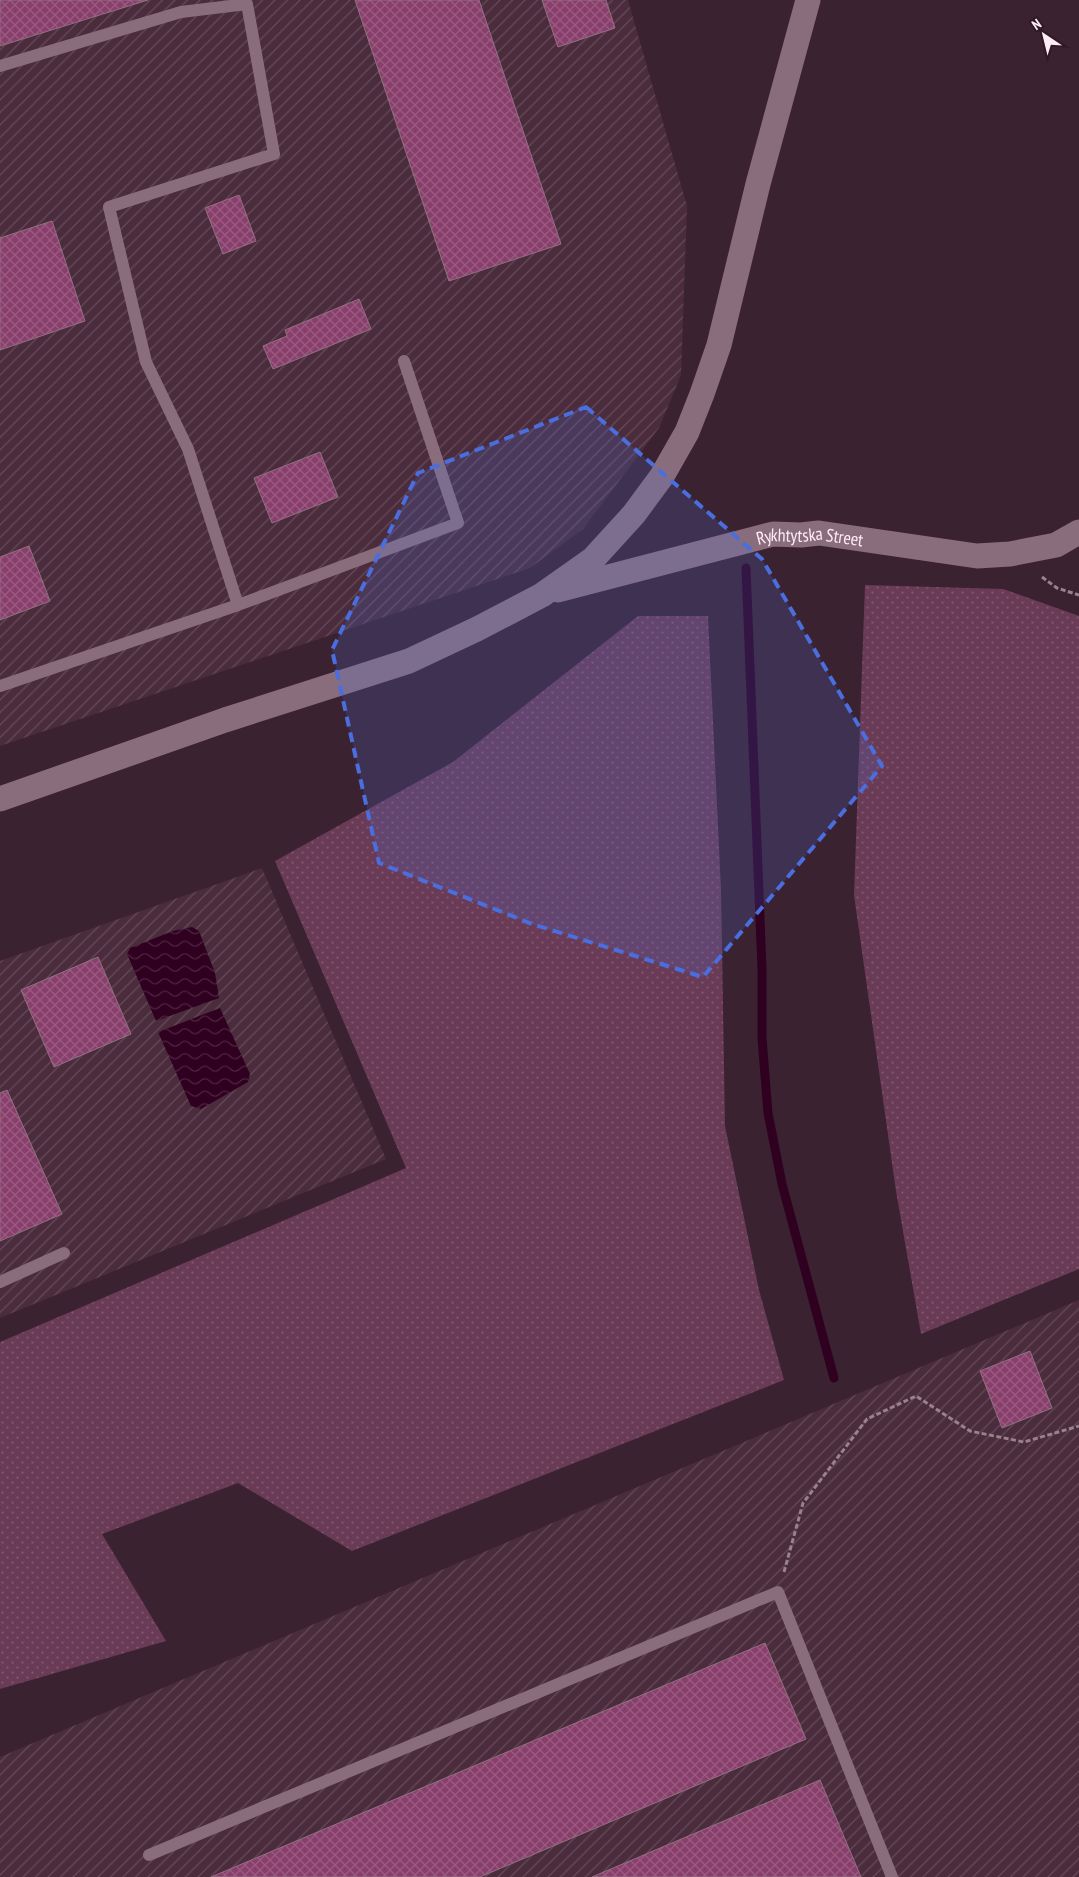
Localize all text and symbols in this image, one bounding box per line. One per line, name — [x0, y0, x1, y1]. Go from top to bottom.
north arrow — [1019, 10, 1069, 60]
text: N — [1028, 15, 1045, 34]
street label: Rykhtytska Street — [754, 521, 865, 551]

